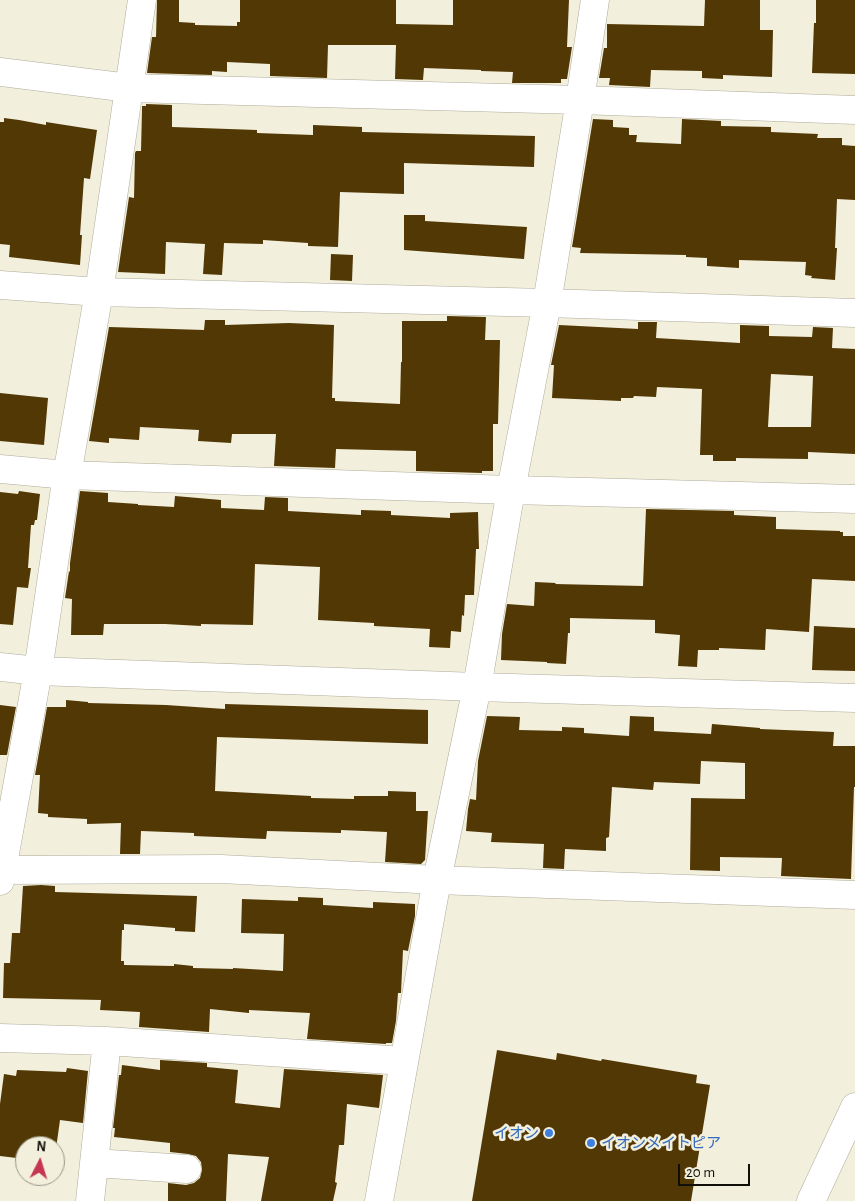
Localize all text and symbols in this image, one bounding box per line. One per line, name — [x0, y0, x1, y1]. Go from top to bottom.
place label: イオン — [494, 1124, 539, 1142]
marker: イオン — [543, 1127, 555, 1139]
place label: イオンメイトピア — [601, 1134, 721, 1152]
north arrow — [15, 1136, 65, 1186]
marker: イオンメイトピア — [585, 1137, 597, 1149]
text: N — [36, 1140, 47, 1154]
scale bar — [680, 1154, 752, 1186]
text: 20 m — [686, 1165, 715, 1180]

